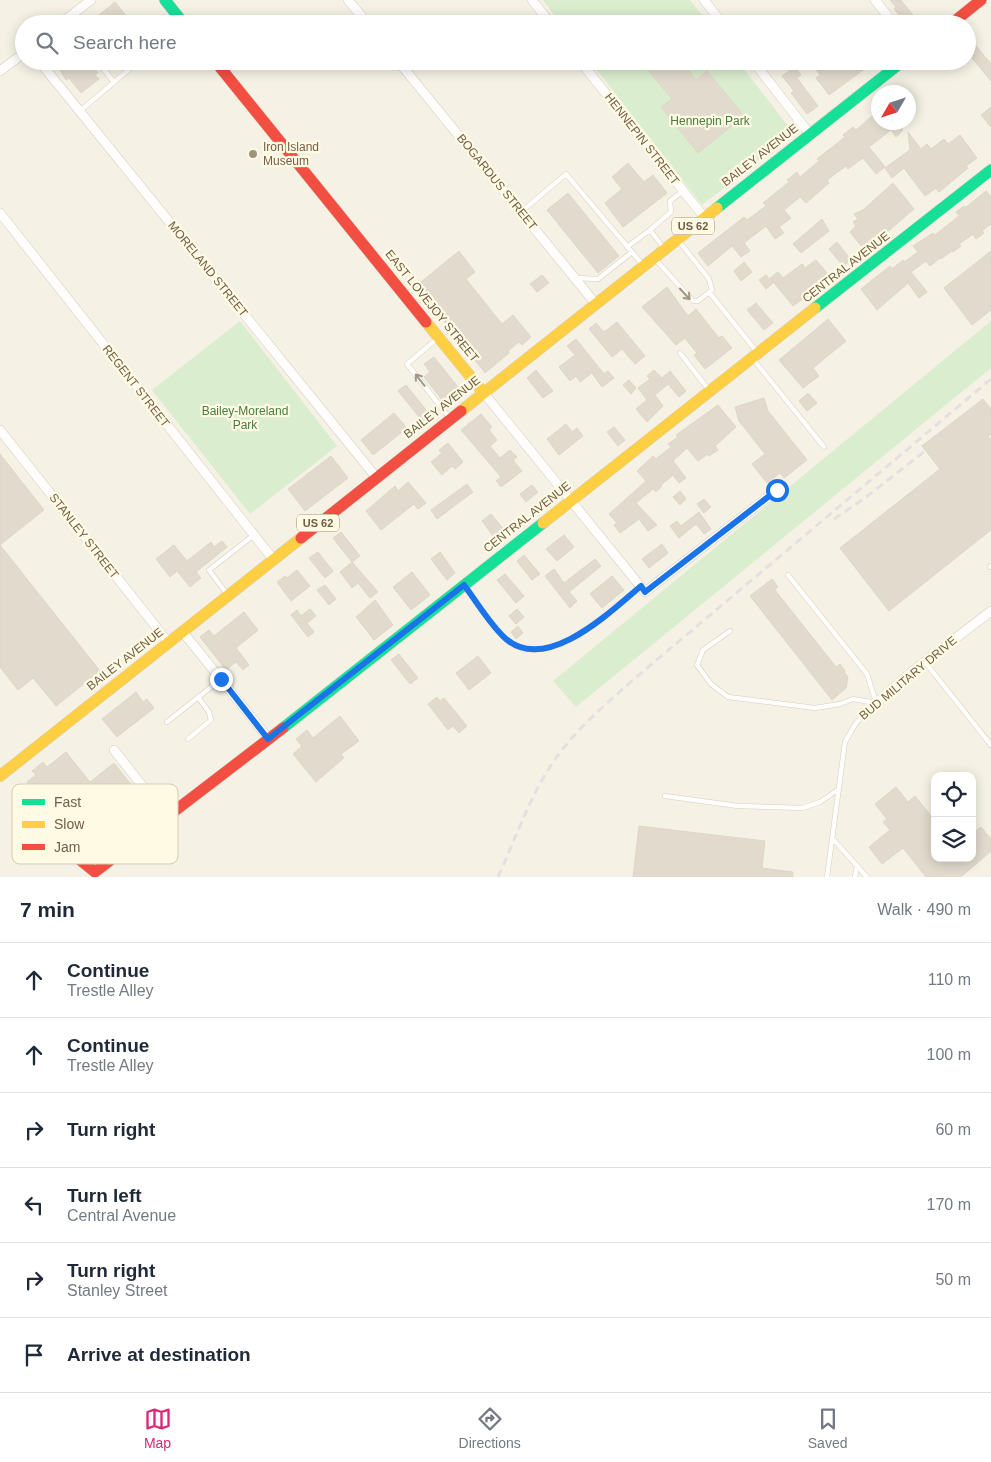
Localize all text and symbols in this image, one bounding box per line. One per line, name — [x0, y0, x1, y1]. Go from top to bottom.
search box — [15, 15, 976, 70]
icon: search — [33, 29, 61, 57]
text: Search here — [73, 32, 177, 53]
north arrow — [871, 85, 916, 130]
street label: HENNEPIN STREET — [602, 90, 683, 188]
park label: Hennepin Park — [670, 114, 751, 128]
street label: BAILEY AVENUE — [719, 121, 801, 189]
street label: BOGARDUS STREET — [454, 131, 540, 233]
place label: Iron Island Museum — [263, 140, 319, 168]
marker: Iron Island Museum — [247, 148, 259, 160]
street label: MORELAND STREET — [165, 218, 251, 320]
road number: US 62 — [672, 218, 714, 235]
street label: CENTRAL AVENUE — [800, 229, 892, 305]
street label: EAST LOVEJOY STREET — [382, 247, 482, 365]
one-way arrow — [680, 287, 691, 300]
street label: REGENT STREET — [100, 342, 173, 430]
street label: BAILEY AVENUE — [401, 373, 483, 441]
one-way arrow — [415, 373, 425, 387]
park label: Bailey-Moreland Park — [202, 404, 288, 432]
street label: CENTRAL AVENUE — [481, 479, 573, 555]
route start — [766, 479, 789, 502]
street label: STANLEY STREET — [46, 491, 122, 582]
road number: US 62 — [297, 514, 339, 532]
street label: BAILEY AVENUE — [84, 625, 166, 693]
street label: BUD MILITARY DRIVE — [857, 633, 959, 723]
route end — [210, 668, 233, 691]
map controls — [931, 772, 976, 862]
button: locate — [931, 772, 976, 817]
legend — [12, 784, 178, 864]
text: Fast — [54, 794, 81, 810]
text: Slow — [54, 816, 85, 832]
button: layers — [931, 817, 976, 862]
text: Jam — [54, 839, 80, 855]
text: 7 min — [20, 898, 75, 921]
text: Walk · 490 m — [877, 901, 971, 918]
text: Continue — [67, 960, 149, 981]
icon: ahead — [20, 966, 48, 994]
text: 110 m — [928, 971, 971, 988]
text: Trestle Alley — [67, 982, 154, 999]
text: Continue — [67, 1035, 149, 1056]
icon: ahead — [20, 1041, 48, 1069]
text: 100 m — [927, 1046, 971, 1063]
text: Trestle Alley — [67, 1057, 154, 1074]
icon: right — [20, 1116, 48, 1144]
text: Turn right — [67, 1119, 155, 1140]
text: 60 m — [935, 1121, 971, 1138]
text: Turn left — [67, 1185, 142, 1206]
icon: left — [20, 1191, 48, 1219]
text: 170 m — [927, 1196, 971, 1213]
text: Central Avenue — [67, 1207, 176, 1224]
text: Turn right — [67, 1260, 155, 1281]
icon: right — [20, 1266, 48, 1294]
text: 50 m — [935, 1271, 971, 1288]
text: Stanley Street — [67, 1282, 168, 1299]
icon: arrive — [20, 1341, 48, 1369]
text: Arrive at destination — [67, 1344, 251, 1365]
tab: Map — [144, 1405, 172, 1451]
tab: Directions — [459, 1405, 521, 1451]
tab: Saved — [808, 1405, 847, 1451]

